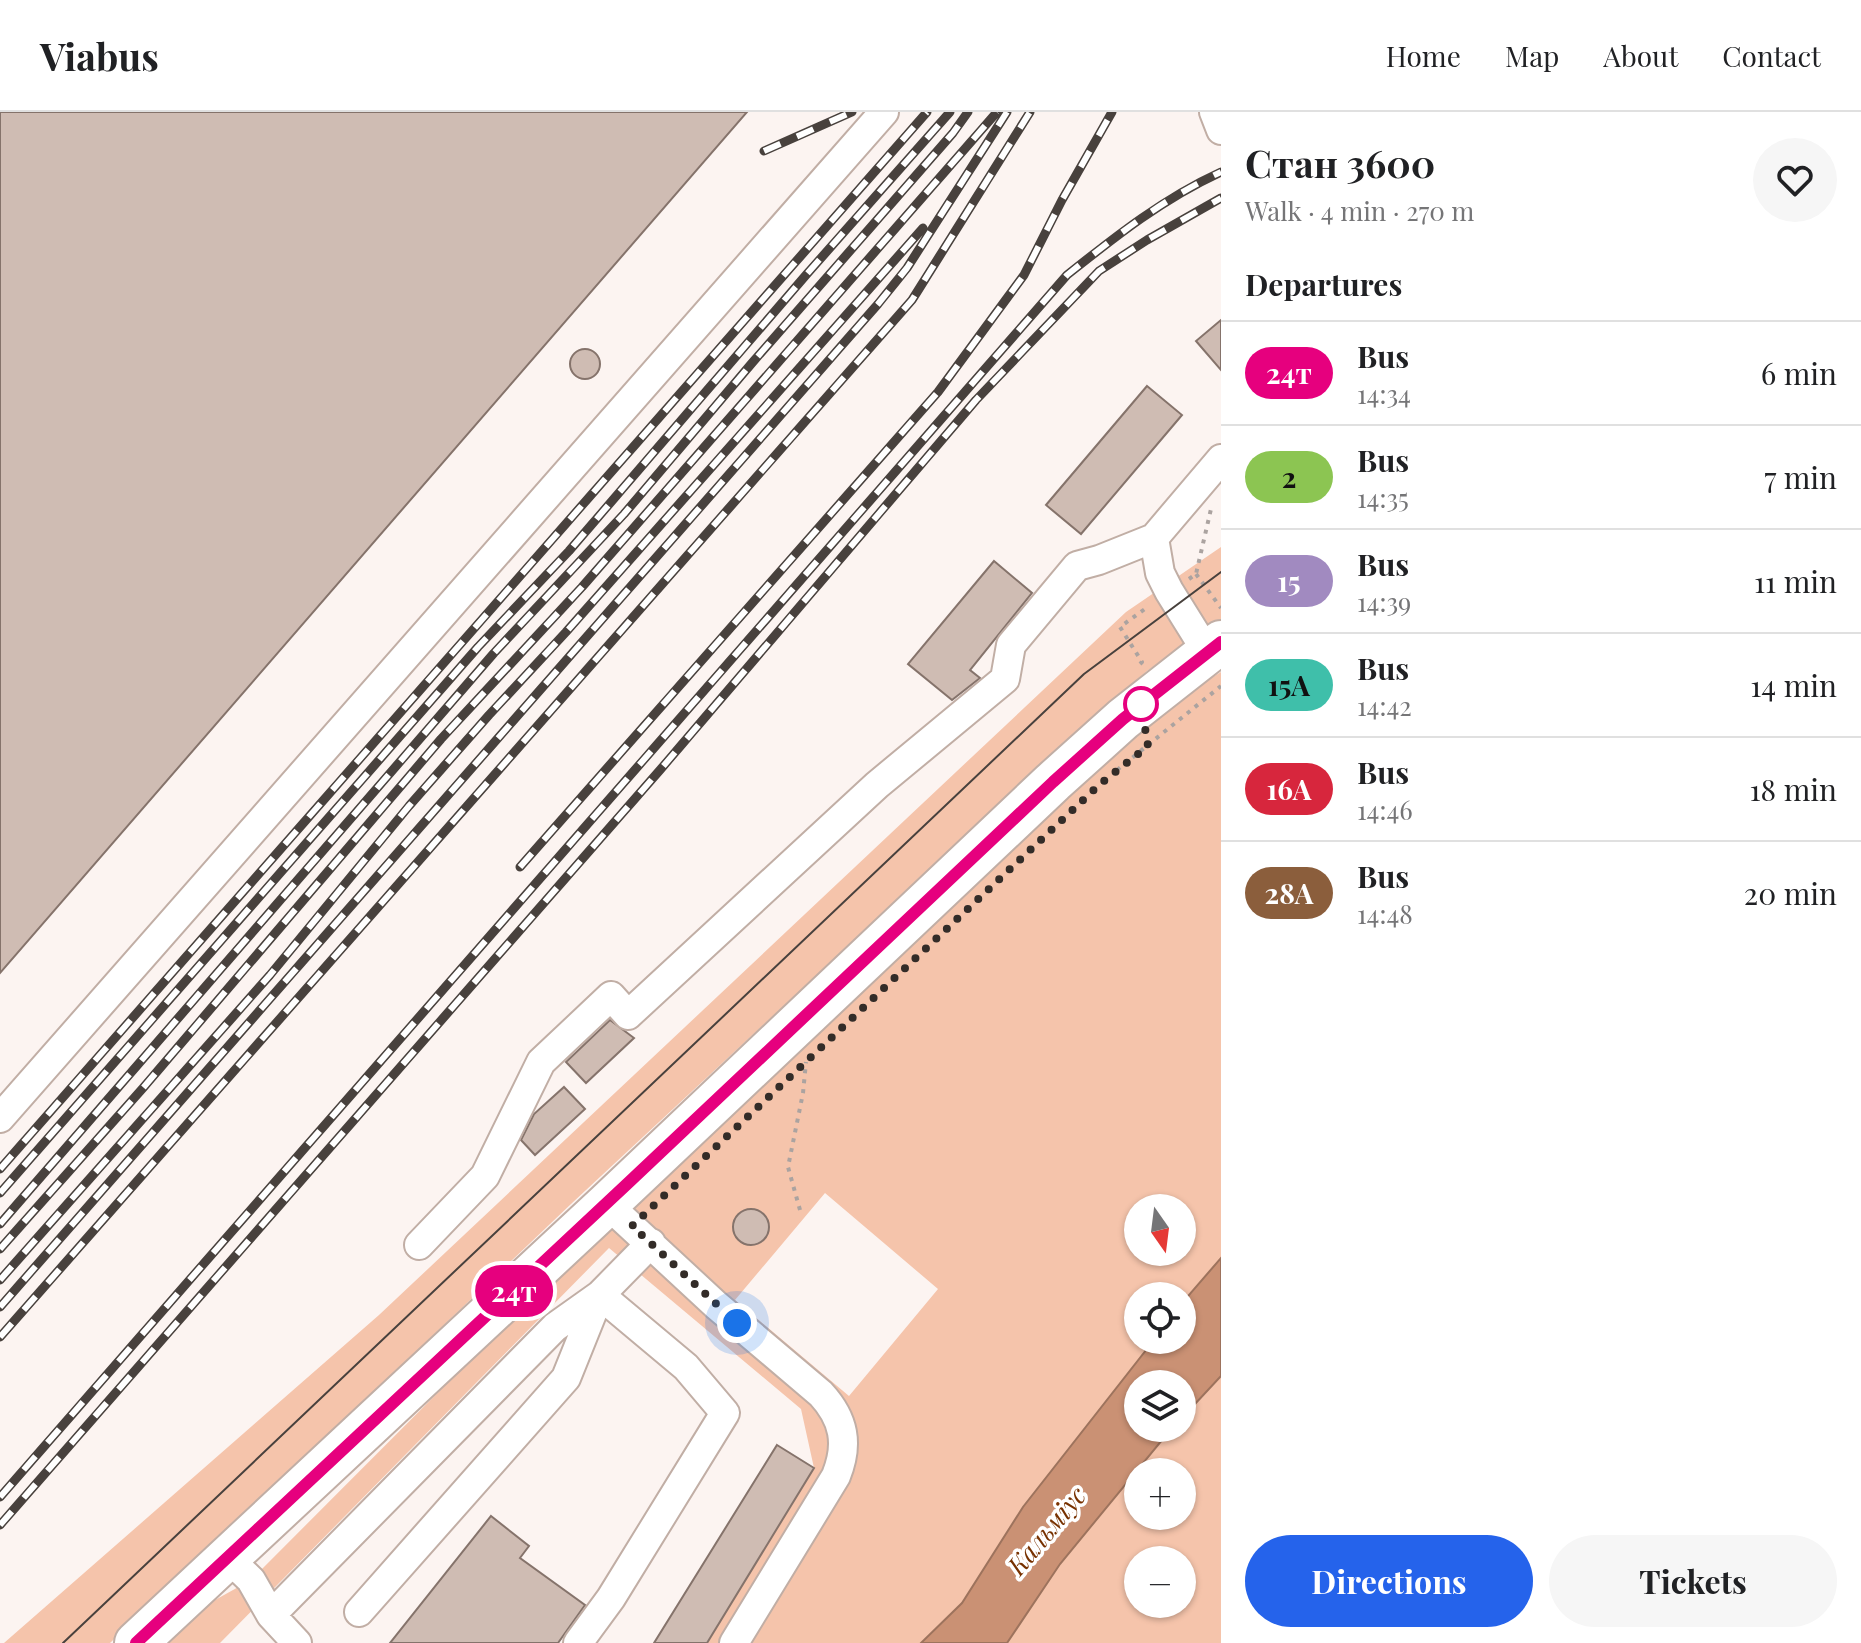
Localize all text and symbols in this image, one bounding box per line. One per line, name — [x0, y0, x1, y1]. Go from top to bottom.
text: Viabus — [40, 30, 159, 81]
text: Home — [1386, 37, 1461, 74]
text: Map — [1505, 37, 1559, 74]
text: About — [1603, 37, 1678, 74]
text: Contact — [1722, 37, 1821, 74]
text: Стан 3600 — [1245, 137, 1435, 188]
button: heart — [1753, 138, 1837, 222]
text: Walk · 4 min · 270 m — [1245, 193, 1474, 228]
text: Departures — [1245, 264, 1402, 304]
text: Bus — [1357, 336, 1409, 376]
text: 6 min — [1761, 353, 1837, 393]
text: 24т — [1266, 354, 1312, 391]
text: 14:34 — [1357, 376, 1411, 411]
text: Bus — [1357, 440, 1409, 480]
text: 7 min — [1764, 457, 1837, 497]
text: 2 — [1282, 458, 1296, 495]
text: 14:35 — [1357, 480, 1409, 515]
text: Bus — [1357, 544, 1409, 584]
text: 11 min — [1754, 561, 1837, 601]
text: 15 — [1277, 562, 1301, 599]
text: 14:39 — [1357, 584, 1411, 619]
text: Bus — [1357, 648, 1409, 688]
text: 14 min — [1750, 665, 1837, 705]
text: 15А — [1268, 666, 1310, 703]
unlabelled marker — [1124, 687, 1158, 721]
text: 14:42 — [1357, 688, 1412, 723]
text: Bus — [1357, 752, 1409, 792]
text: 18 min — [1749, 769, 1837, 809]
text: 16А — [1266, 770, 1312, 807]
text: 14:46 — [1357, 792, 1413, 827]
text: Bus — [1357, 856, 1409, 896]
text: 20 min — [1744, 873, 1837, 913]
text: 28А — [1264, 874, 1314, 911]
text: 14:48 — [1357, 896, 1413, 931]
north arrow — [1124, 1194, 1196, 1266]
map controls — [1124, 1194, 1196, 1618]
line badge: 24т — [468, 1265, 560, 1317]
text: 24т — [491, 1272, 537, 1309]
button: locate — [1124, 1282, 1196, 1354]
your location — [717, 1303, 757, 1343]
button: layers — [1124, 1370, 1196, 1442]
button: + — [1124, 1458, 1196, 1530]
water label: Кальміус — [998, 1478, 1094, 1583]
button: Directions — [1245, 1535, 1533, 1627]
button: Tickets — [1549, 1535, 1837, 1627]
button: − — [1124, 1546, 1196, 1618]

